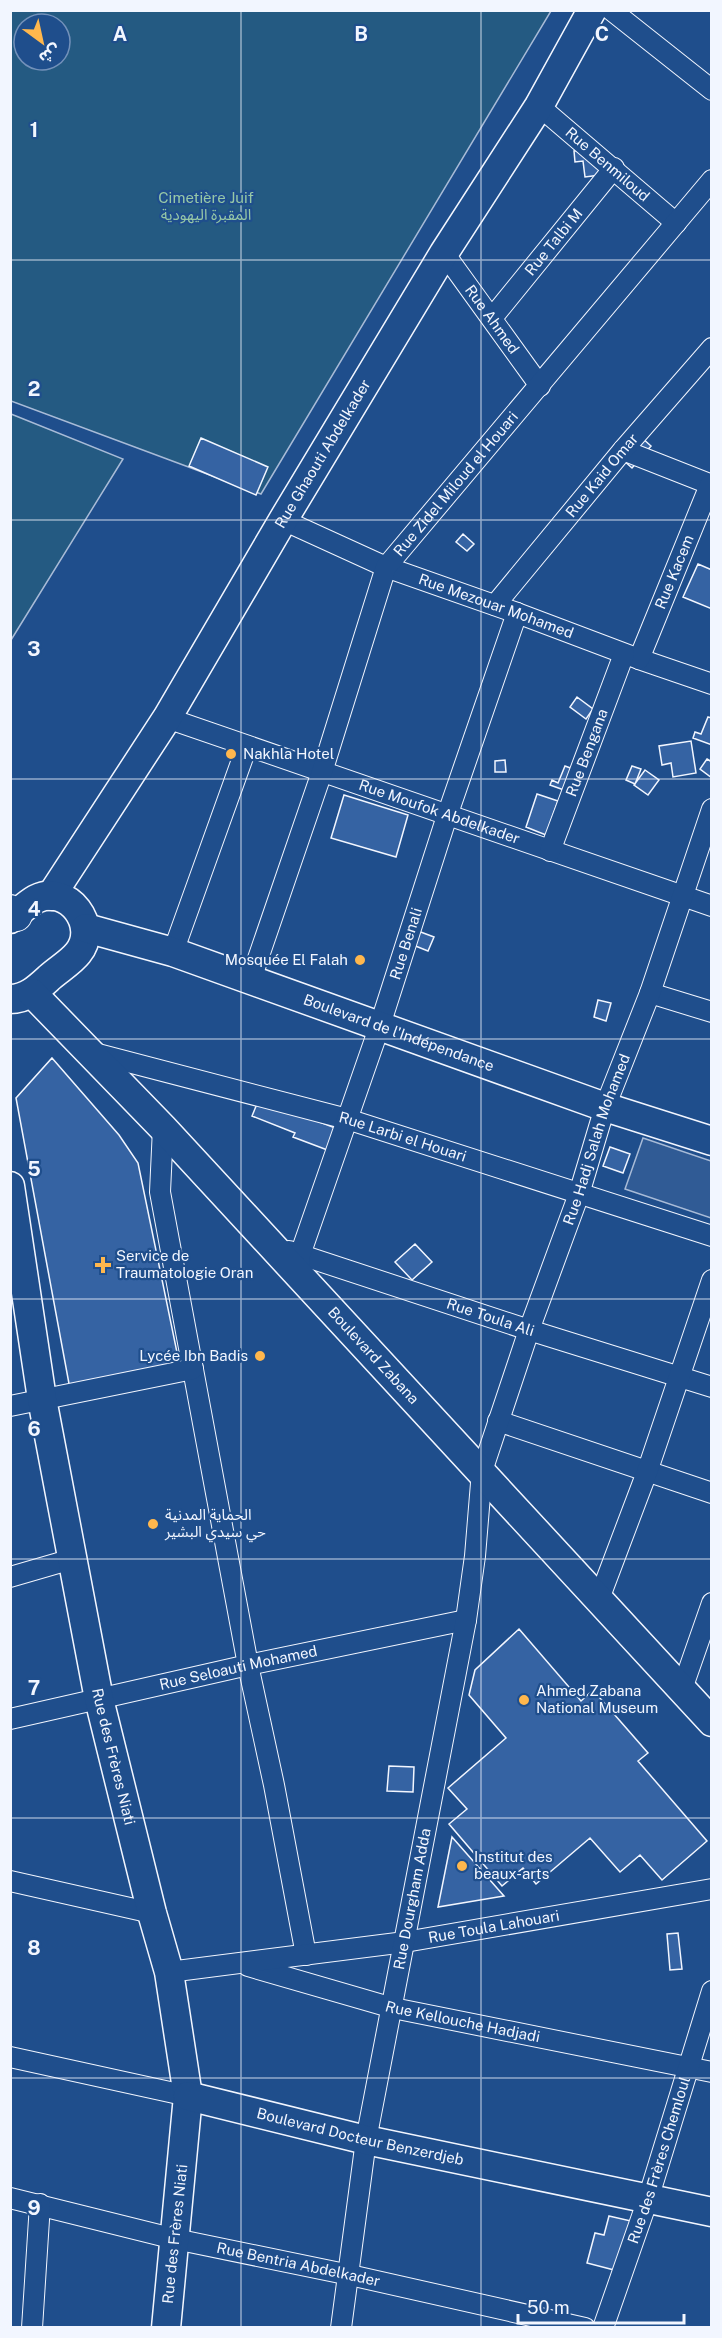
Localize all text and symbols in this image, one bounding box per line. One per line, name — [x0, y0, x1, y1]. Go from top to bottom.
north arrow — [12, 12, 72, 72]
text: A — [113, 22, 127, 46]
text: B — [354, 22, 368, 46]
text: C — [595, 22, 609, 46]
text: ش — [35, 40, 64, 68]
text: 1 — [30, 118, 38, 142]
street label: Rue Benmiloud — [562, 123, 653, 205]
park label: Cimetière Juif المقبرة اليهودية — [158, 189, 254, 224]
street label: Rue Talbi M — [521, 205, 586, 279]
street label: Rue Ahmed — [462, 282, 523, 357]
street label: Rue Ghaouti Abdelkader — [271, 376, 374, 531]
text: 2 — [28, 377, 40, 401]
street label: Rue Zidel Miloud el Houari — [390, 408, 521, 559]
street label: Rue Kaid Omar — [562, 430, 641, 520]
street label: Rue Kacem — [651, 532, 697, 611]
street label: Rue Mezouar Mohamed — [416, 570, 576, 642]
text: 3 — [27, 637, 41, 661]
street label: Rue Bengana — [562, 706, 611, 799]
place label: Nakhla Hotel — [243, 745, 334, 762]
marker: Nakhla Hotel — [224, 747, 238, 761]
street label: Rue Moufok Abdelkader — [357, 776, 522, 847]
text: 4 — [27, 897, 41, 921]
street label: Rue Benali — [386, 905, 425, 982]
place label: Mosquée El Falah — [225, 951, 348, 968]
marker: Mosquée El Falah — [353, 953, 367, 967]
street label: Boulevard de l'Indépendance — [301, 990, 496, 1075]
street label: Rue Hadj Salah Mohamed — [559, 1051, 633, 1227]
street label: Rue Larbi el Houari — [337, 1108, 469, 1165]
text: 5 — [27, 1157, 41, 1181]
place label: Service de Traumatologie Oran — [116, 1247, 253, 1281]
marker: Service de Traumatologie Oran — [94, 1256, 112, 1274]
street label: Rue Toula Ali — [445, 1294, 536, 1339]
street label: Boulevard Zabana — [325, 1303, 423, 1407]
place label: Lycée Ibn Badis — [139, 1347, 248, 1364]
marker: Lycée Ibn Badis — [253, 1349, 267, 1363]
text: 6 — [27, 1417, 41, 1441]
place label: الحماية المدنية حي سيدي البشير — [164, 1506, 266, 1543]
marker: الحماية المدنية حي سيدي البشير — [146, 1517, 160, 1531]
street label: Rue Seloauti Mohamed — [158, 1642, 319, 1693]
text: 7 — [28, 1676, 40, 1700]
place label: Ahmed Zabana National Museum — [536, 1682, 658, 1716]
street label: Rue des Frères Niati — [89, 1687, 139, 1827]
marker: Ahmed Zabana National Museum — [517, 1693, 531, 1707]
street label: Rue Dourgham Adda — [390, 1827, 434, 1971]
place label: Institut des beaux-arts — [474, 1848, 553, 1882]
marker: Institut des beaux-arts — [455, 1859, 469, 1873]
street label: Rue Toula Lahouari — [427, 1907, 561, 1946]
text: 8 — [27, 1936, 41, 1960]
street label: Rue Kellouche Hadjadi — [383, 1997, 542, 2045]
street label: Rue des Frères Chemloul — [624, 2074, 693, 2246]
street label: Boulevard Docteur Benzerdjeb — [255, 2104, 466, 2168]
street label: Rue des Frères Niati — [159, 2163, 190, 2305]
text: 9 — [27, 2196, 41, 2220]
street label: Rue Bentria Abdelkader — [215, 2239, 382, 2290]
scale bar — [518, 2287, 684, 2325]
text: 50 m — [527, 2297, 570, 2318]

